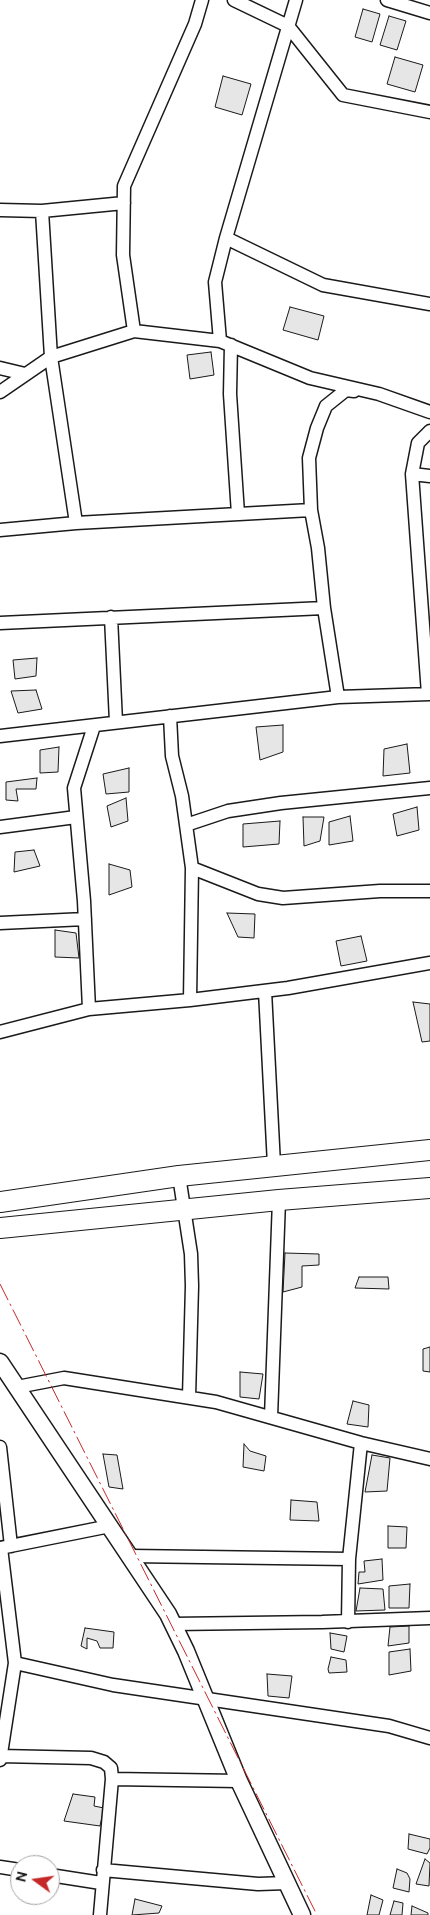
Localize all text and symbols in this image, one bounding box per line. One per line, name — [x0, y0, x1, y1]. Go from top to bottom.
north arrow — [10, 1855, 60, 1905]
text: N — [12, 1870, 30, 1884]

